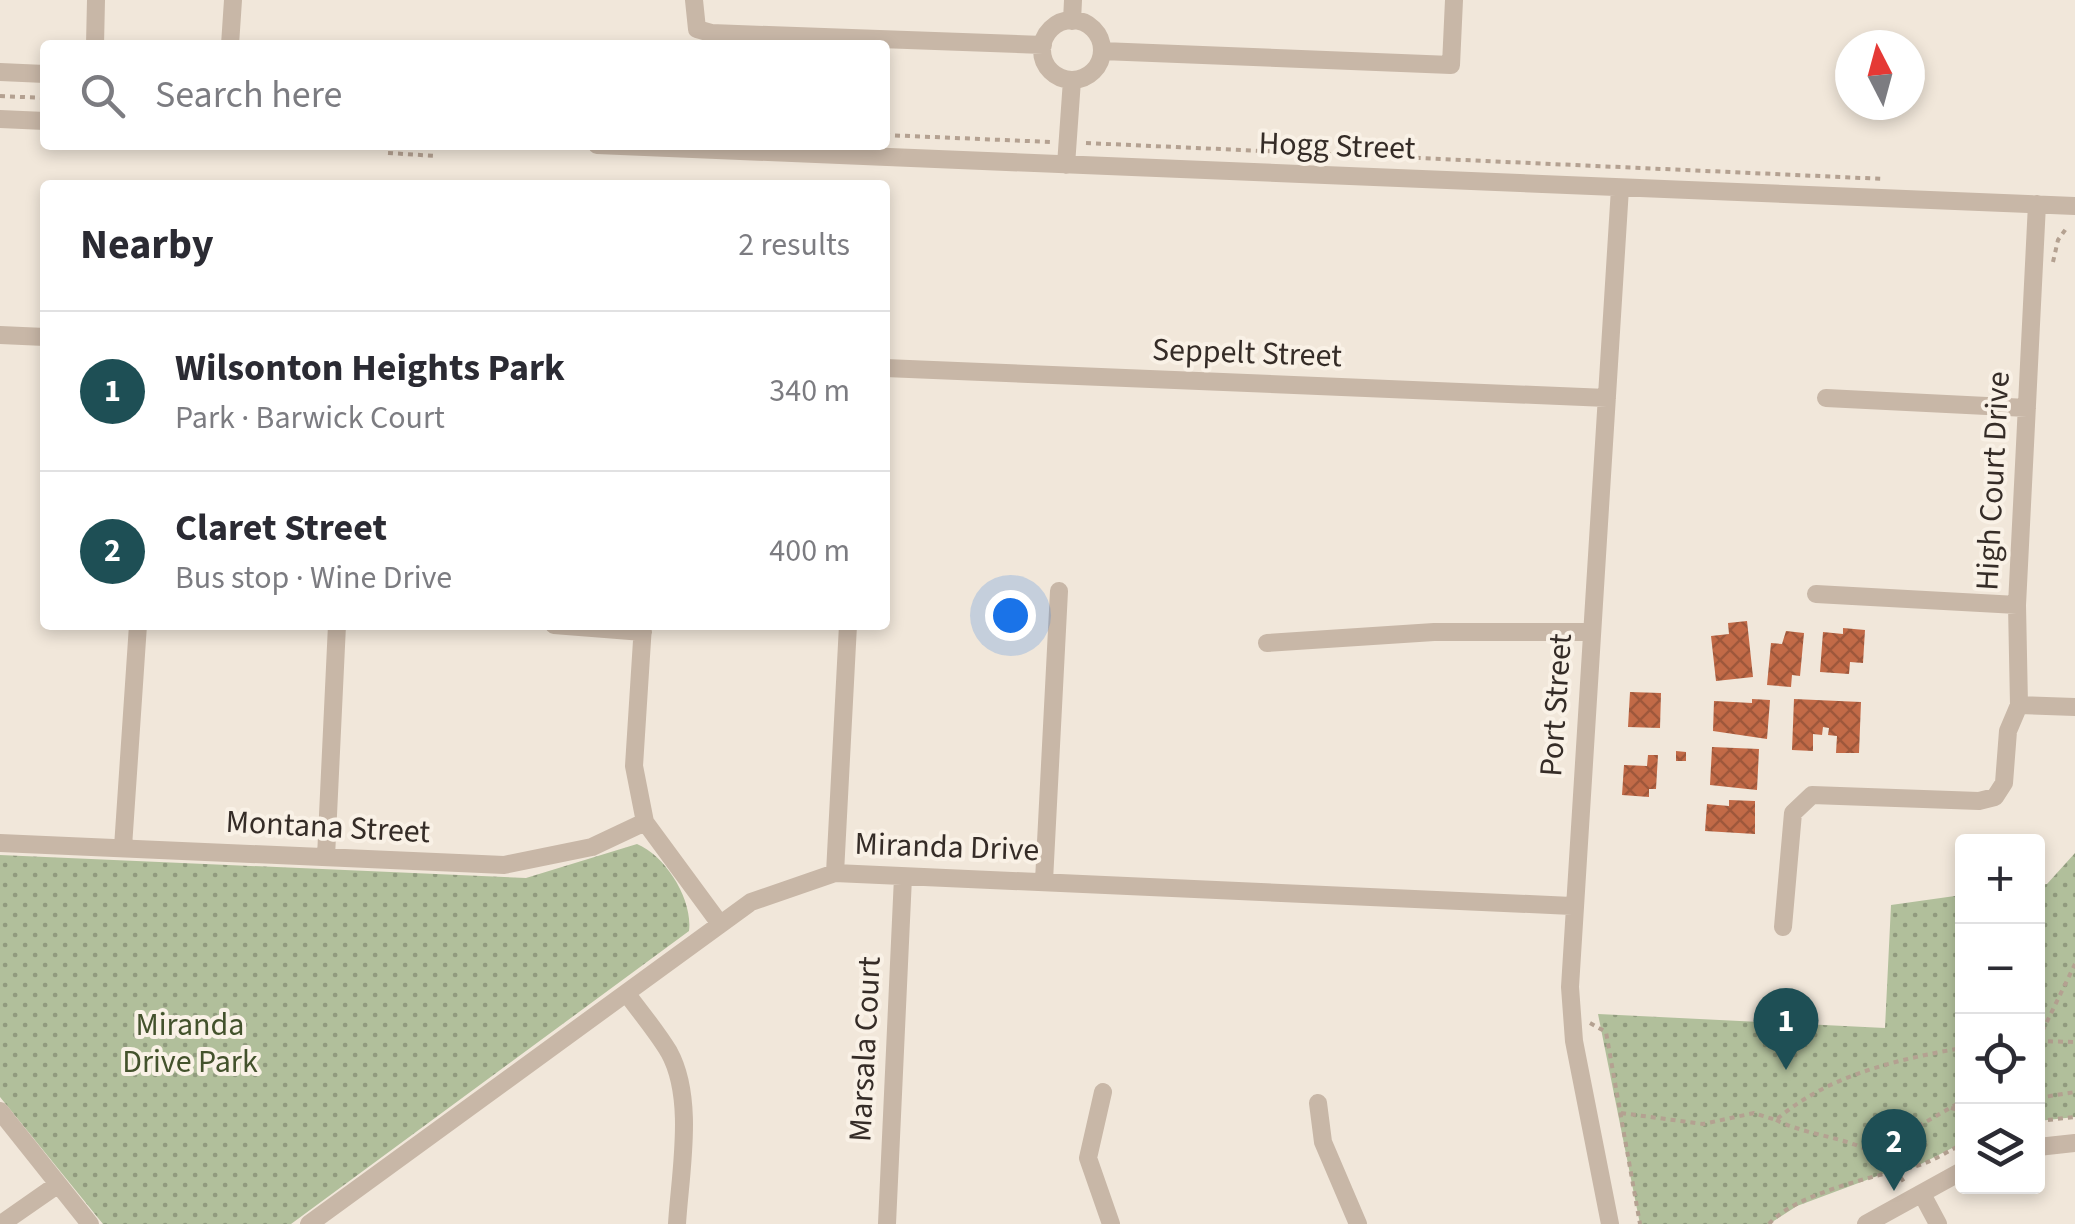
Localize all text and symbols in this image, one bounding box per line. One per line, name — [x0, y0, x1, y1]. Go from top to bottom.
north arrow — [1835, 30, 1925, 120]
search box — [40, 40, 890, 150]
icon: search — [75, 68, 130, 123]
text: Search here — [155, 68, 342, 122]
street label: Hogg Street — [1258, 120, 1416, 172]
text: Nearby — [80, 215, 214, 275]
text: 2 results — [738, 222, 850, 268]
street label: Seppelt Street — [1151, 327, 1343, 379]
text: Wilsonton Heights Park — [175, 341, 565, 395]
text: 1 — [104, 368, 121, 414]
text: 340 m — [769, 368, 850, 414]
street label: High Court Drive — [1964, 370, 2022, 592]
text: Park · Barwick Court — [175, 395, 445, 441]
text: Claret Street — [175, 501, 387, 555]
text: 2 — [104, 528, 121, 574]
text: 400 m — [769, 528, 850, 574]
text: Bus stop · Wine Drive — [175, 555, 452, 601]
your location — [985, 590, 1036, 641]
street label: Port Street — [1528, 632, 1584, 778]
street label: Montana Street — [225, 799, 432, 855]
street label: Miranda Drive — [854, 821, 1040, 873]
map controls — [1955, 834, 2045, 1194]
button: + — [1955, 834, 2045, 924]
button: − — [1955, 924, 2045, 1014]
street label: Marsala Court — [837, 955, 893, 1143]
pin: 1 — [1754, 988, 1818, 1070]
park label: Miranda Drive Park — [122, 1002, 258, 1085]
button: locate — [1955, 1014, 2045, 1104]
button: layers — [1955, 1104, 2045, 1194]
pin: 2 — [1862, 1108, 1926, 1191]

